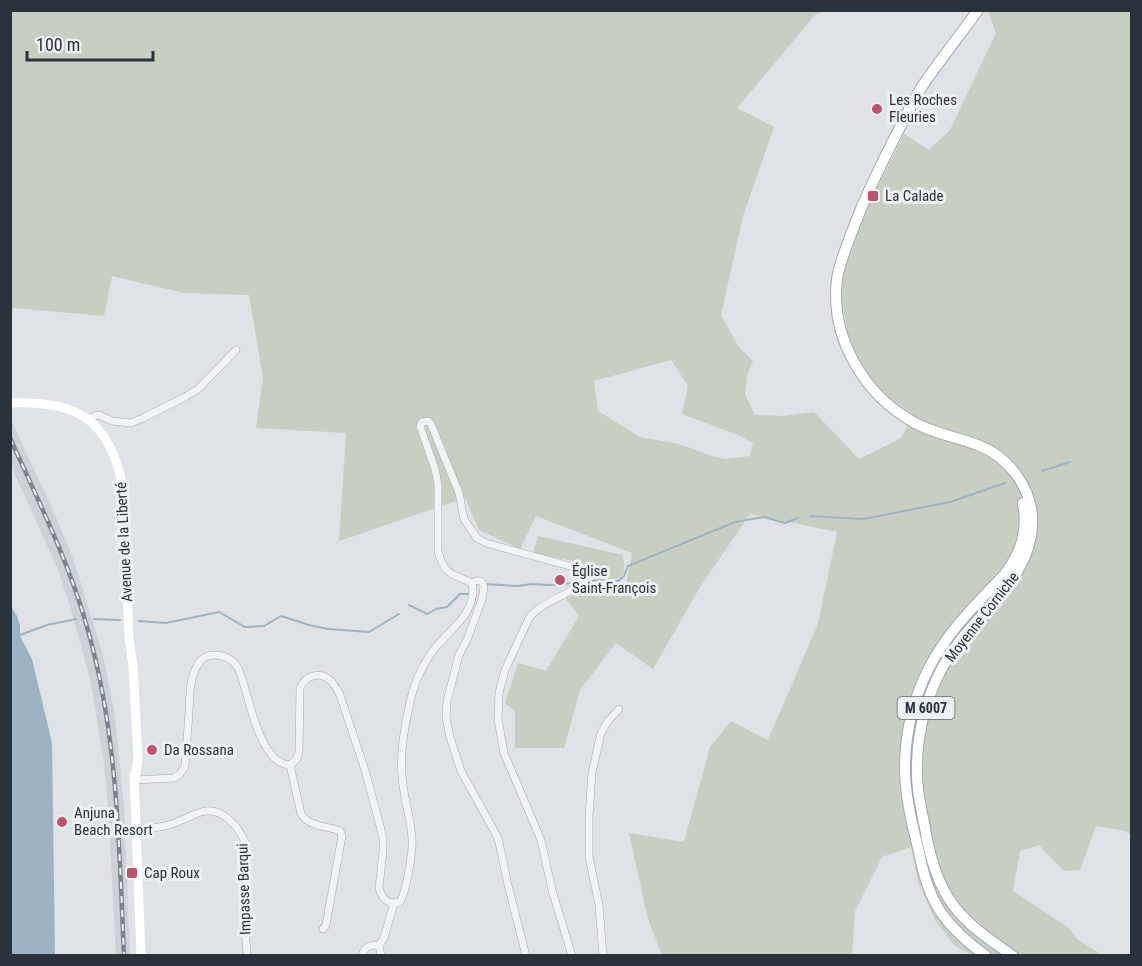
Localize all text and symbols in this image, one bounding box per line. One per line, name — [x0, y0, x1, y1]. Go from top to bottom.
scale bar — [27, 24, 153, 62]
text: 100 m — [36, 34, 80, 55]
place label: Les Roches Fleuries — [889, 91, 957, 126]
marker: Les Roches Fleuries — [870, 102, 884, 116]
place label: La Calade — [885, 187, 944, 205]
marker: La Calade — [866, 189, 880, 203]
street label: Avenue de la Liberté — [112, 482, 136, 602]
place label: Église Saint-François — [572, 562, 656, 597]
street label: Moyenne Corniche — [941, 568, 1023, 666]
marker: Église Saint-François — [553, 573, 567, 587]
road number: M 6007 — [898, 697, 954, 719]
place label: Da Rossana — [164, 741, 234, 759]
marker: Da Rossana — [145, 743, 159, 757]
place label: Anjuna Beach Resort — [74, 804, 153, 839]
marker: Anjuna Beach Resort — [55, 815, 69, 829]
street label: Impasse Barqui — [233, 843, 255, 935]
place label: Cap Roux — [144, 864, 200, 882]
marker: Cap Roux — [125, 866, 139, 880]

